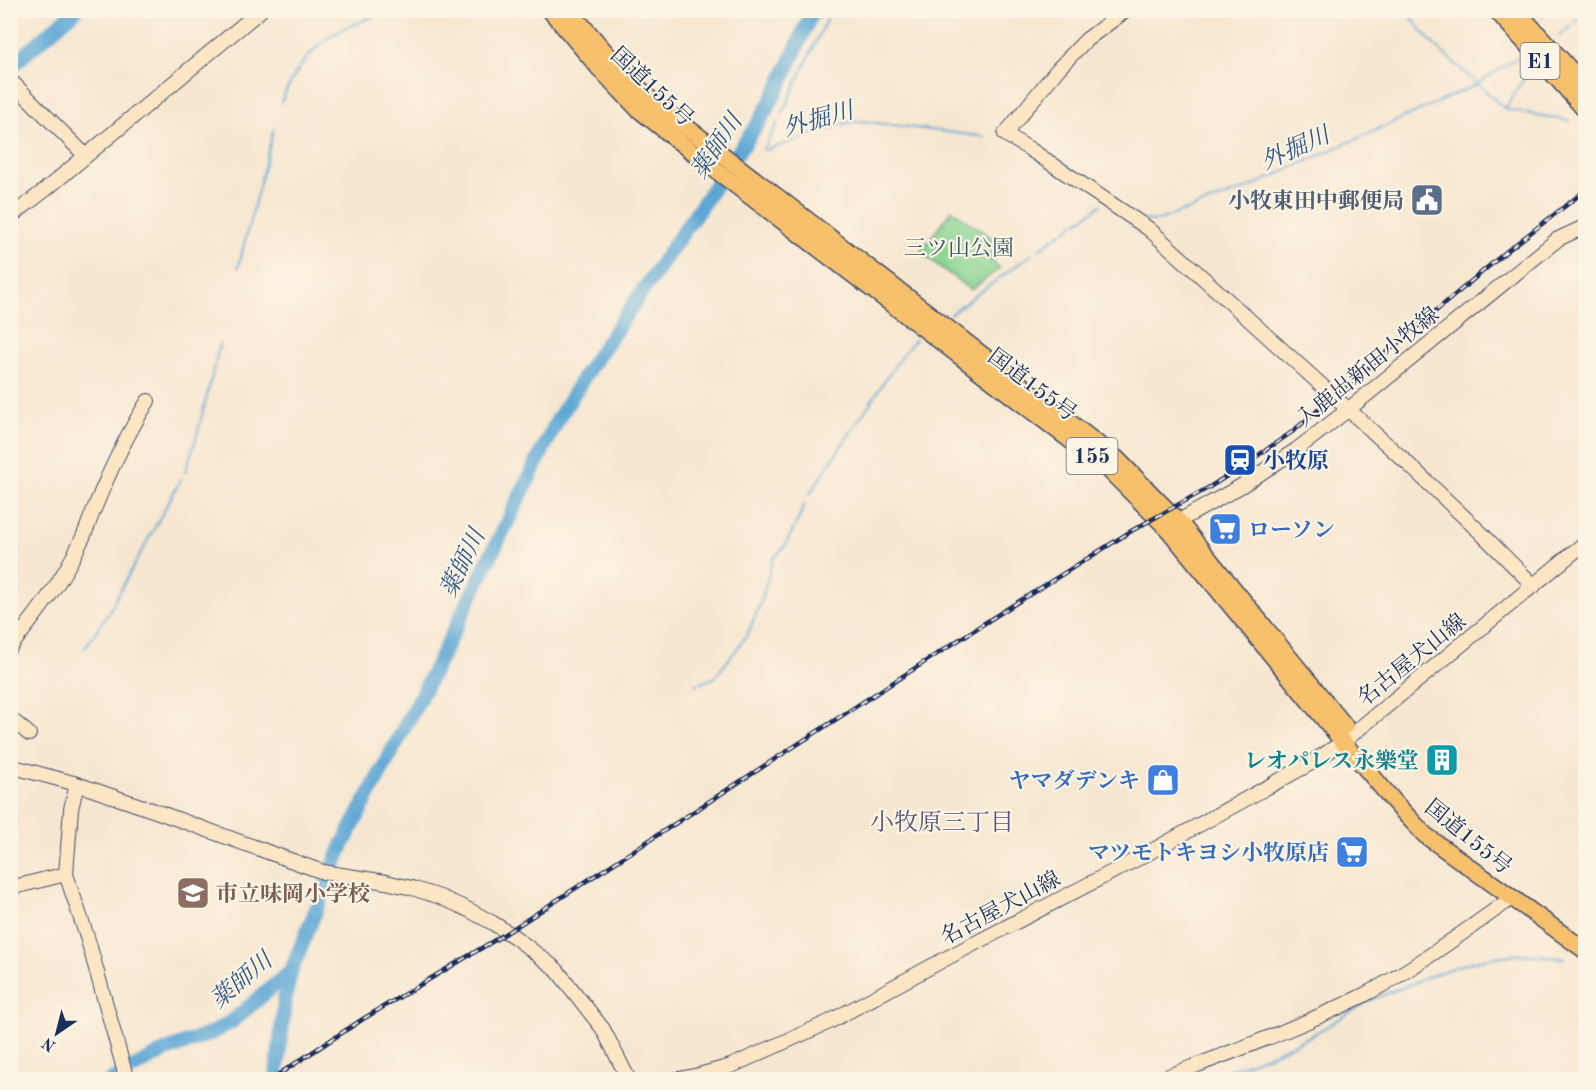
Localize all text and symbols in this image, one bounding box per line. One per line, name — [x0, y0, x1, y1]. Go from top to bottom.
street label: 国道155号 — [606, 42, 699, 131]
road number: E1 — [1520, 43, 1560, 79]
water label: 外掘川 — [780, 96, 859, 142]
water label: 薬師川 — [685, 106, 749, 184]
water label: 外掘川 — [1257, 120, 1336, 175]
public building icon: 小牧東田中郵便局 — [1409, 182, 1445, 218]
place label: 小牧東田中郵便局 — [1228, 189, 1404, 213]
park label: 三ツ山公園 — [904, 236, 1014, 260]
street label: 入鹿出新田小牧線 — [1292, 302, 1444, 431]
street label: 国道155号 — [984, 344, 1081, 426]
road number: 155 — [1066, 438, 1118, 474]
station icon: 小牧原 — [1222, 442, 1258, 478]
place label: 小牧原 — [1263, 449, 1329, 473]
supermarket icon: ローソン — [1207, 511, 1243, 547]
place label: ローソン — [1248, 520, 1335, 542]
water label: 薬師川 — [435, 522, 492, 601]
street label: 名古屋犬山線 — [1353, 609, 1470, 711]
building icon: レオパレス永樂堂 — [1424, 742, 1460, 778]
place label: レオパレス永樂堂 — [1244, 748, 1419, 773]
shop icon: ヤマダデンキ — [1145, 762, 1181, 798]
place label: ヤマダデンキ — [1008, 769, 1140, 793]
street label: 国道155号 — [1420, 795, 1516, 879]
district label: 小牧原三丁目 — [870, 809, 1014, 836]
supermarket icon: マツモトキヨシ小牧原店 — [1334, 834, 1370, 870]
place label: マツモトキヨシ小牧原店 — [1088, 841, 1329, 865]
street label: 名古屋犬山線 — [937, 866, 1064, 949]
school or university icon: 市立味岡小学校 — [175, 875, 211, 911]
place label: 市立味岡小学校 — [216, 882, 370, 906]
water label: 薬師川 — [205, 945, 280, 1014]
north arrow — [27, 1003, 87, 1063]
text: N — [39, 1033, 59, 1054]

